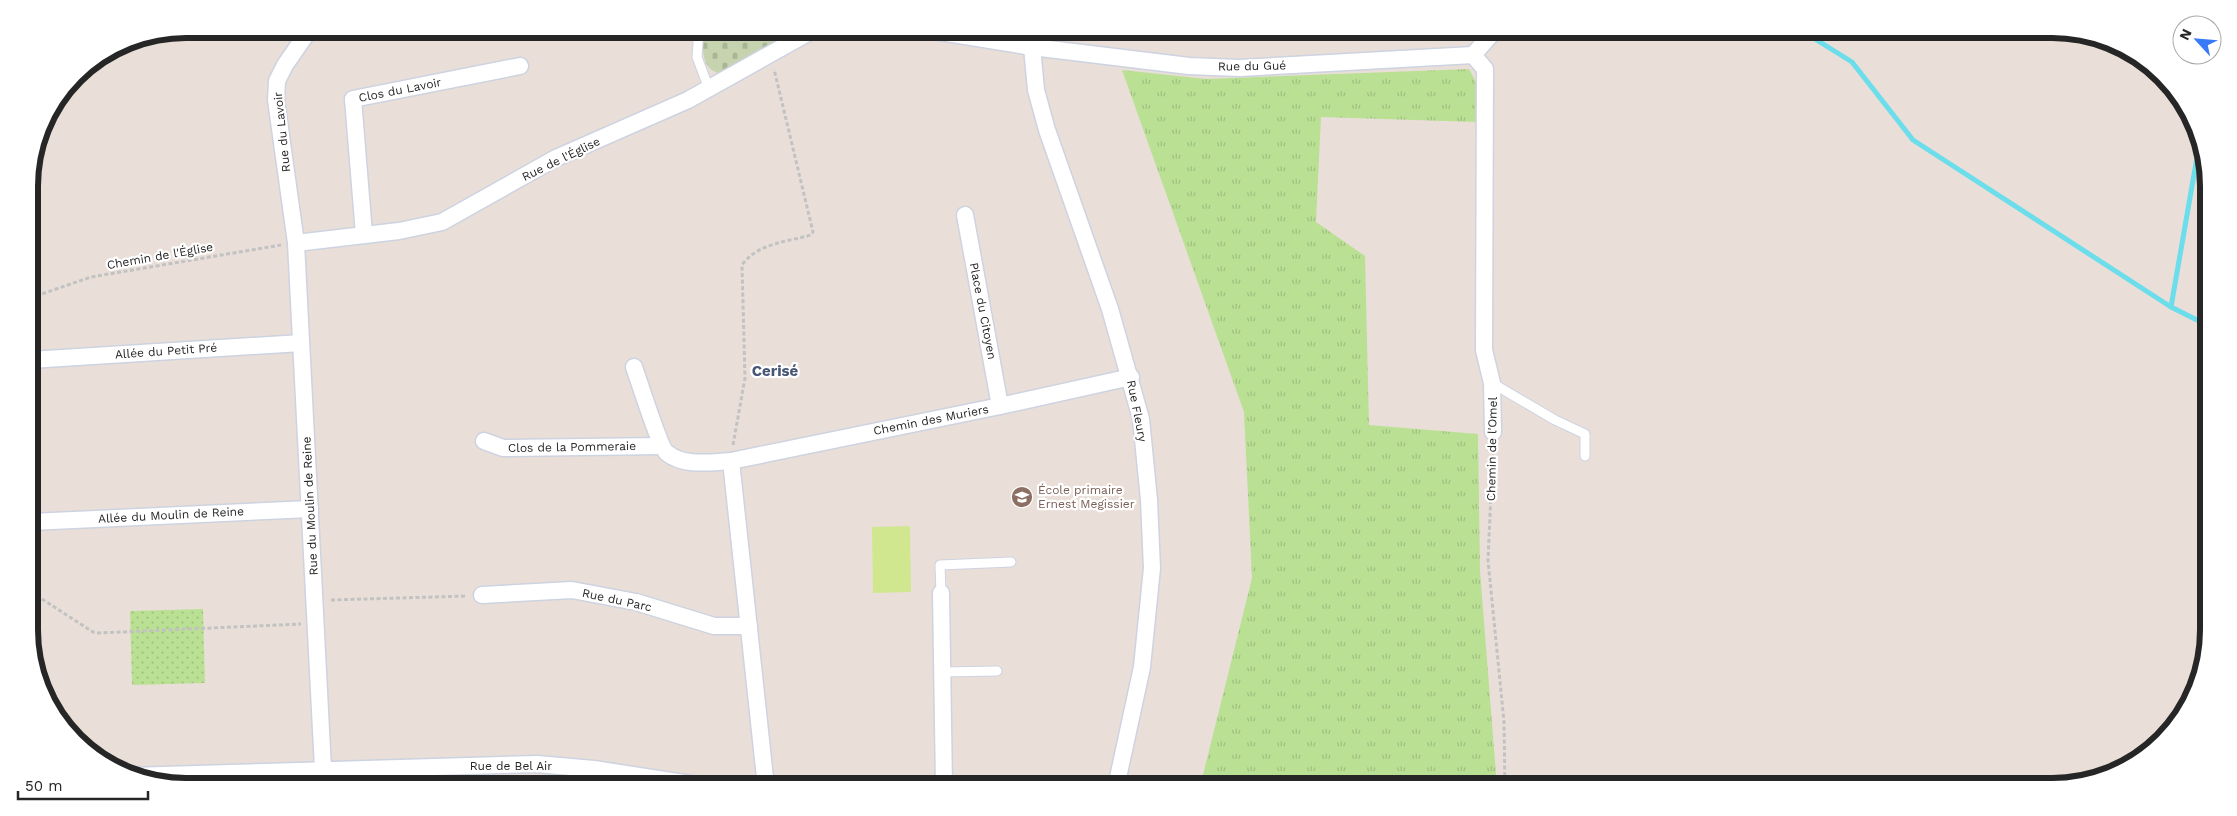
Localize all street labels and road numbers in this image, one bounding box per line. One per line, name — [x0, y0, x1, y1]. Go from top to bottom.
street label: Rue du Gué — [1218, 58, 1286, 74]
street label: Clos du Lavoir — [358, 75, 443, 105]
street label: Rue du Lavoir — [271, 91, 293, 173]
street label: Rue de l'Église — [520, 134, 602, 184]
street label: Chemin de l'Église — [106, 240, 214, 272]
street label: Place du Citoyen — [967, 261, 999, 361]
street label: Allée du Petit Pré — [114, 340, 218, 362]
street label: Rue Fleury — [1124, 379, 1150, 444]
street label: Chemin de l'Omel — [1484, 396, 1500, 501]
street label: Chemin des Muriers — [872, 402, 990, 438]
street label: Rue du Moulin de Reine — [299, 436, 321, 576]
street label: Clos de la Pommeraie — [508, 439, 636, 455]
street label: Allée du Moulin de Reine — [98, 504, 244, 526]
street label: Rue du Parc — [581, 586, 653, 614]
street label: Rue de Bel Air — [470, 759, 552, 773]

